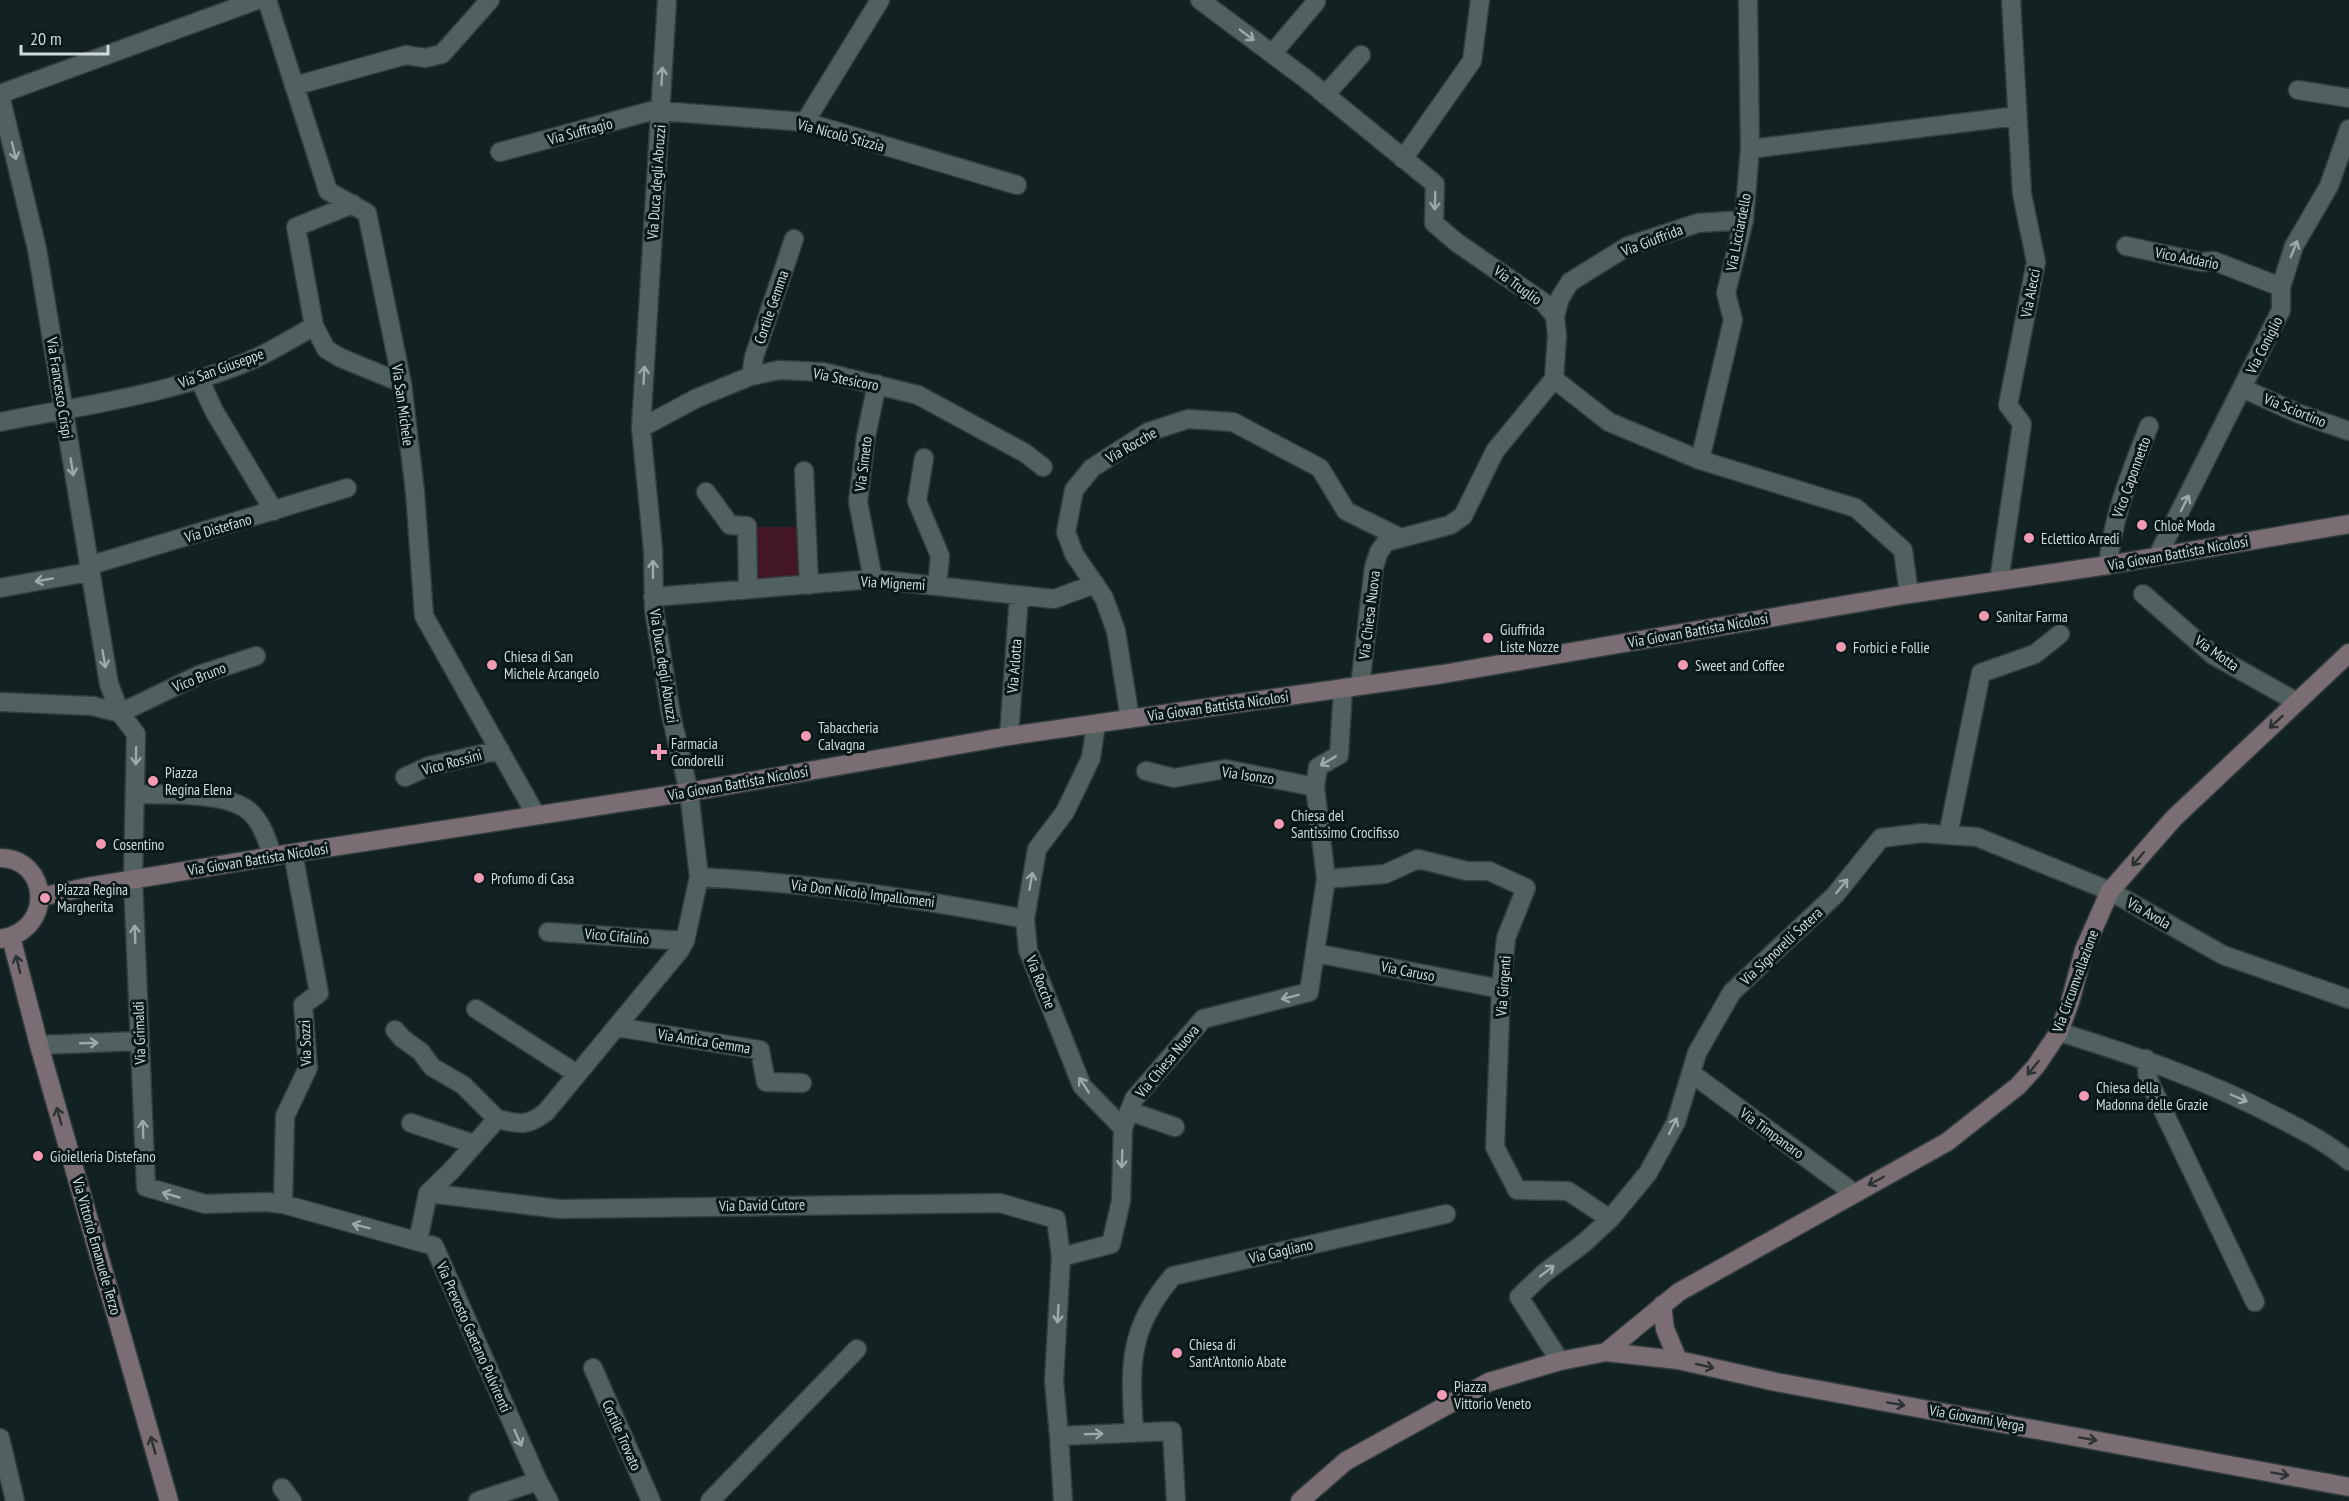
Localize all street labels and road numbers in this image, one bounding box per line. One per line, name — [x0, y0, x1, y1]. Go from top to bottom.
street label: Via Suffragio — [545, 113, 615, 149]
street label: Via Nicolò Stizzia — [794, 114, 887, 156]
street label: Via Duca degli Abruzzi — [642, 124, 669, 241]
street label: Via Licciardello — [1721, 192, 1755, 273]
street label: Via Giuffrida — [1618, 220, 1685, 261]
street label: Vico Addario — [2153, 242, 2220, 273]
street label: Via Truglio — [1489, 261, 1546, 309]
street label: Via Alecci — [2016, 267, 2044, 320]
street label: Cortile Gemma — [750, 268, 792, 346]
street label: Via Coniglio — [2241, 313, 2287, 378]
street label: Via Francesco Crispi — [42, 335, 77, 440]
street label: Via San Giuseppe — [175, 344, 266, 393]
street label: Via San Michele — [388, 362, 418, 447]
street label: Via Stesicoro — [811, 363, 880, 395]
street label: Via Sciortino — [2260, 388, 2329, 431]
street label: Via Rocche — [1101, 423, 1160, 468]
street label: Vico Caponnetto — [2107, 434, 2154, 521]
street label: Via Simeto — [850, 435, 876, 494]
street label: Via Distefano — [181, 509, 254, 547]
street label: Via Giovan Battista Nicolosi — [2105, 531, 2250, 575]
street label: Via Chiesa Nuova — [1354, 570, 1384, 661]
street label: Via Mignemi — [859, 572, 926, 594]
street label: Via Duca degli Abruzzi — [645, 607, 682, 724]
street label: Via Giovan Battista Nicolosi — [1625, 608, 1770, 652]
street label: Via Motta — [2190, 630, 2243, 675]
street label: Via Arlotta — [1003, 638, 1025, 695]
street label: Vico Bruno — [169, 658, 228, 697]
street label: Via Giovan Battista Nicolosi — [1145, 687, 1290, 725]
street label: Vico Rossini — [419, 745, 484, 779]
street label: Via Giovan Battista Nicolosi — [665, 761, 810, 805]
street label: Via Isonzo — [1220, 762, 1275, 788]
street label: Via Giovan Battista Nicolosi — [185, 839, 330, 880]
street label: Via Don Nicolò Impallomeni — [789, 875, 936, 911]
street label: Via Avola — [2123, 892, 2174, 933]
street label: Via Signorelli Sotera — [1735, 903, 1826, 990]
street label: Vico Cifalinò — [583, 924, 650, 948]
street label: Via Circumvallazione — [2047, 927, 2102, 1036]
street label: Via Rocche — [1021, 952, 1060, 1011]
street label: Via Girgenti — [1491, 955, 1515, 1018]
street label: Via Caruso — [1379, 956, 1436, 985]
street label: Via Grimaldi — [128, 1001, 150, 1066]
street label: Via Sozzi — [295, 1020, 315, 1067]
street label: Via Chiesa Nuova — [1130, 1021, 1203, 1102]
street label: Via Antica Gemma — [655, 1024, 752, 1058]
street label: Via Timpanaro — [1736, 1103, 1808, 1163]
street label: Via Vittorio Emanuele Terzo — [68, 1174, 126, 1317]
street label: Via David Cutore — [718, 1195, 805, 1215]
street label: Via Gagliano — [1246, 1234, 1315, 1268]
street label: Via Prevosto Gaetano Pulvirenti — [432, 1258, 516, 1415]
street label: Cortile Trovato — [598, 1397, 646, 1473]
street label: Via Giovanni Verga — [1927, 1400, 2026, 1436]

